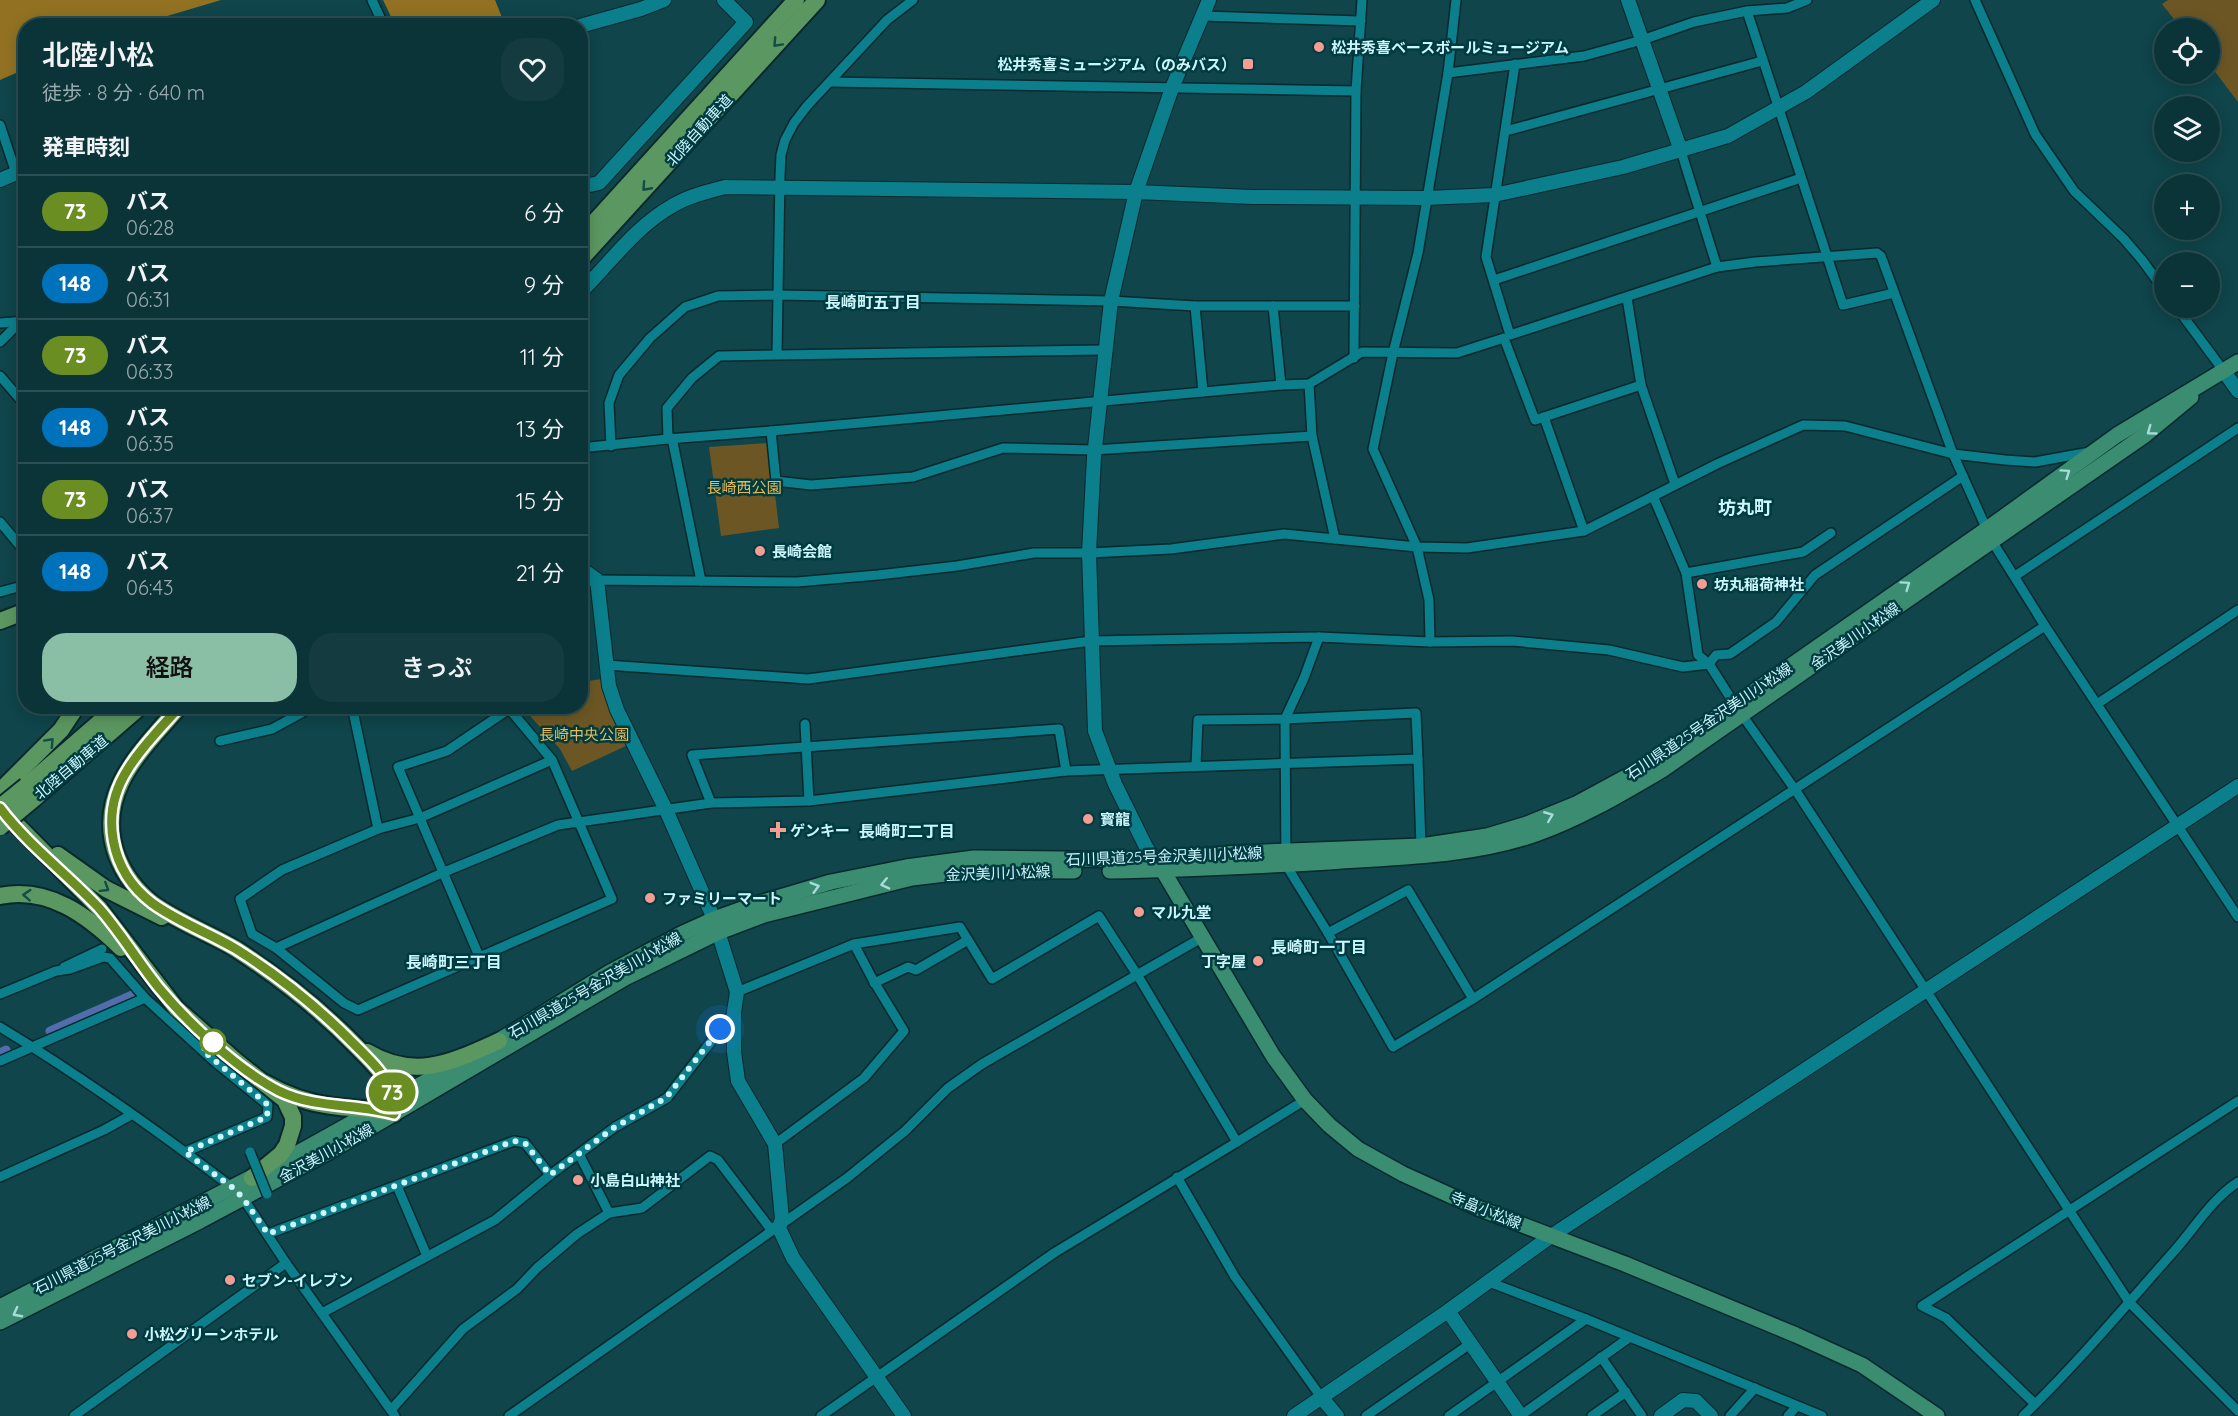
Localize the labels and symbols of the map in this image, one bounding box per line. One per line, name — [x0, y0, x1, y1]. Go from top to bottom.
one-way arrow — [773, 36, 784, 46]
place label: 松井秀喜ベースボールミュージアム — [1331, 38, 1569, 57]
marker: 松井秀喜ベースボールミュージアム — [1312, 40, 1326, 54]
place label: 松井秀喜ミュージアム（のみバス） — [997, 55, 1236, 74]
marker: 松井秀喜ミュージアム（のみバス） — [1241, 57, 1255, 71]
street label: 北陸自動車道 — [662, 90, 736, 170]
one-way arrow — [642, 181, 653, 191]
district label: 長崎町五丁目 — [825, 292, 921, 312]
one-way arrow — [2146, 424, 2157, 435]
one-way arrow — [2059, 469, 2070, 480]
park label: 長崎西公園 — [706, 478, 782, 497]
district label: 坊丸町 — [1718, 496, 1772, 519]
place label: 長崎会館 — [772, 542, 832, 561]
marker: 長崎会館 — [753, 544, 767, 558]
place label: 坊丸稲荷神社 — [1714, 575, 1804, 594]
marker: 坊丸稲荷神社 — [1695, 577, 1709, 591]
one-way arrow — [1900, 581, 1911, 592]
street label: 金沢美川小松線 — [1807, 598, 1903, 674]
street label: 石川県道25号金沢美川小松線 — [1622, 658, 1796, 784]
park label: 長崎中央公園 — [539, 725, 629, 744]
street label: 北陸自動車道 — [30, 731, 112, 803]
one-way arrow — [43, 739, 54, 749]
place label: 寳龍 — [1100, 810, 1130, 829]
one-way arrow — [1543, 811, 1554, 823]
marker: 寳龍 — [1081, 812, 1095, 826]
place label: ゲンキー — [790, 821, 850, 840]
district label: 長崎町二丁目 — [859, 821, 955, 841]
marker: ゲンキー — [771, 823, 785, 837]
street label: 石川県道25号金沢美川小松線 — [1065, 843, 1263, 869]
street label: 金沢美川小松線 — [945, 862, 1051, 884]
one-way arrow — [880, 877, 890, 890]
one-way arrow — [99, 881, 109, 893]
one-way arrow — [809, 882, 820, 894]
one-way arrow — [22, 888, 31, 901]
place label: ファミリーマート — [662, 889, 782, 908]
marker: ファミリーマート — [643, 891, 657, 905]
place label: マル九堂 — [1151, 903, 1211, 922]
marker: マル九堂 — [1132, 905, 1146, 919]
street label: 石川県道25号金沢美川小松線 — [505, 928, 685, 1042]
district label: 長崎町一丁目 — [1271, 937, 1367, 957]
district label: 長崎町三丁目 — [406, 952, 502, 972]
place label: 丁字屋 — [1201, 952, 1246, 971]
marker: 丁字屋 — [1251, 954, 1265, 968]
your location — [705, 1014, 735, 1044]
unlabelled marker — [200, 1029, 226, 1055]
line badge: 73 — [365, 1072, 419, 1112]
street label: 金沢美川小松線 — [275, 1119, 377, 1187]
place label: 小島白山神社 — [590, 1171, 680, 1190]
marker: 小島白山神社 — [571, 1173, 585, 1187]
street label: 寺畠小松線 — [1448, 1187, 1524, 1233]
street label: 石川県道25号金沢美川小松線 — [30, 1192, 214, 1298]
place label: セブン-イレブン — [242, 1271, 353, 1290]
marker: セブン-イレブン — [223, 1273, 237, 1287]
one-way arrow — [13, 1306, 23, 1317]
place label: 小松グリーンホテル — [144, 1325, 278, 1344]
marker: 小松グリーンホテル — [125, 1327, 139, 1341]

